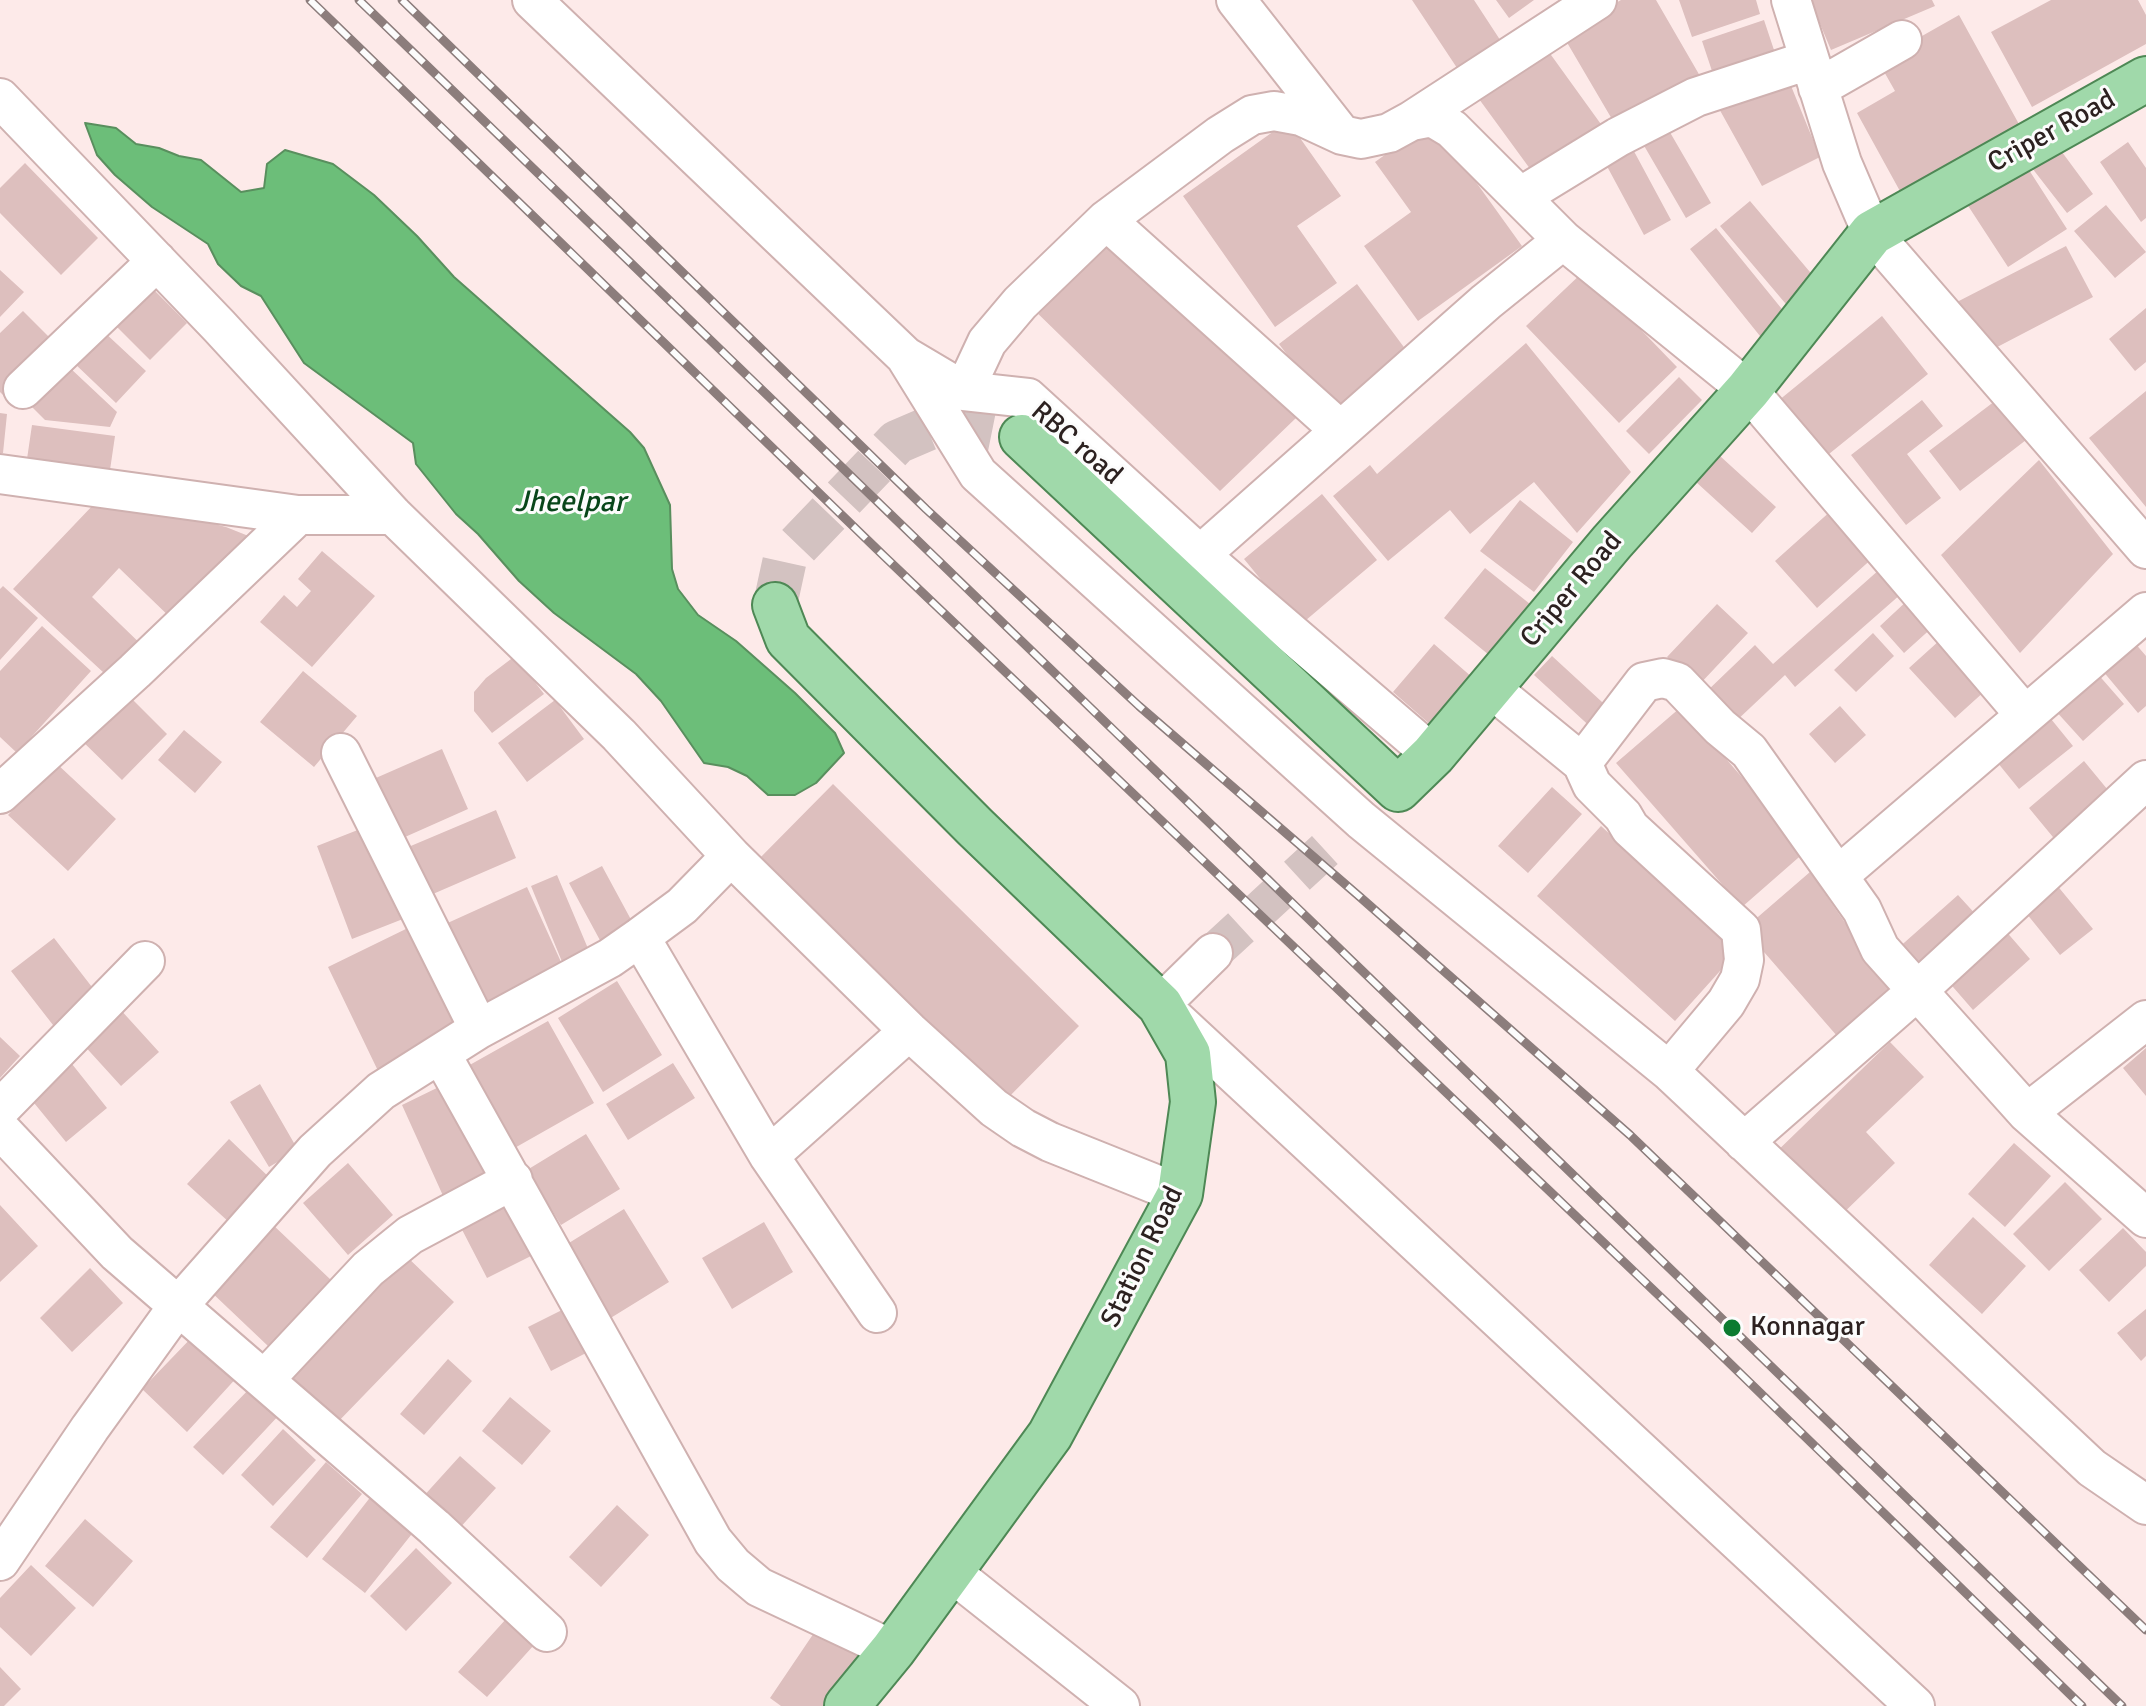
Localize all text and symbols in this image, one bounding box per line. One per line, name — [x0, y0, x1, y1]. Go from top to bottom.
street label: Criper Road — [1982, 83, 2122, 181]
street label: RBC road — [1024, 395, 1128, 493]
water label: Jheelpar — [515, 485, 625, 521]
street label: Criper Road — [1514, 525, 1630, 655]
street label: Station Road — [1094, 1181, 1192, 1333]
place label: Konnagar — [1750, 1311, 1865, 1345]
marker: Konnagar — [1721, 1317, 1743, 1339]

